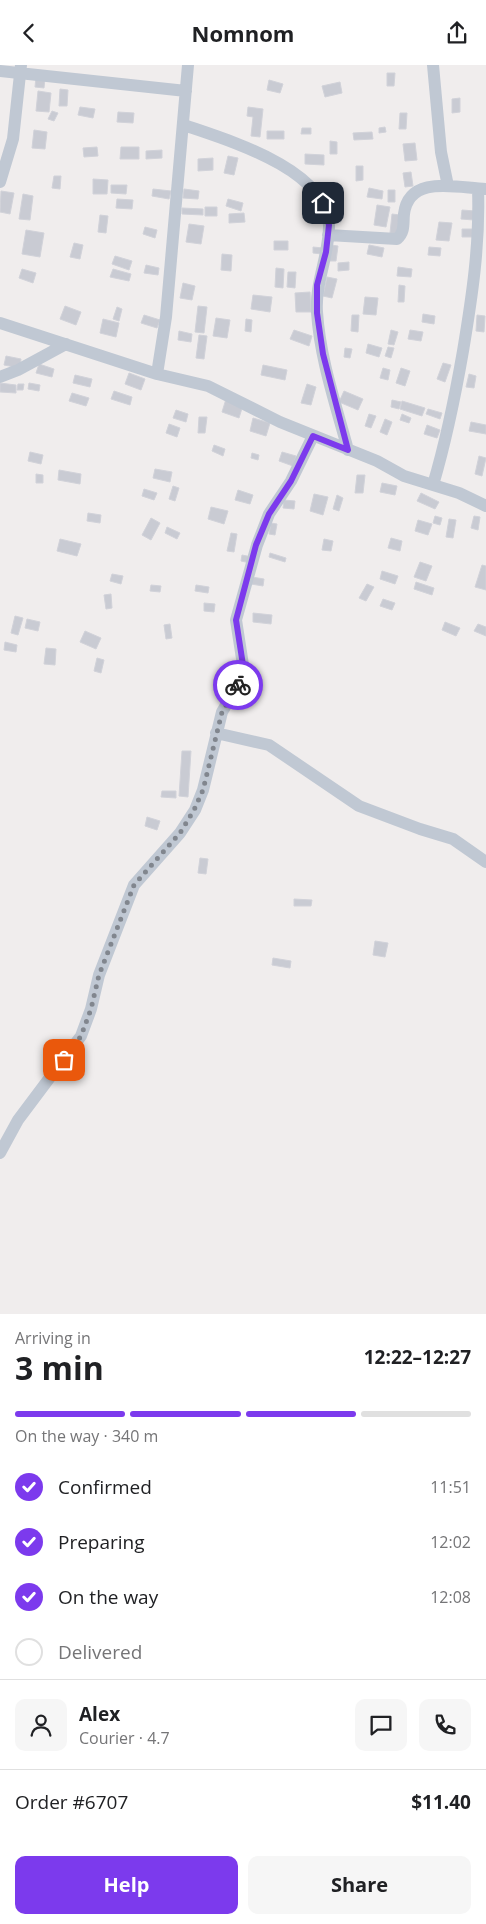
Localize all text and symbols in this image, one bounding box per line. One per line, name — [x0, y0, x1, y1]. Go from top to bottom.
text: Nomnom — [192, 18, 294, 48]
icon: back — [15, 19, 43, 47]
icon: share — [443, 19, 471, 47]
pin — [302, 182, 344, 224]
icon: home — [309, 189, 337, 217]
courier — [213, 660, 263, 710]
icon: bike — [224, 671, 252, 699]
pin — [43, 1039, 85, 1081]
icon: bag — [50, 1046, 78, 1074]
text: Arriving in — [15, 1327, 91, 1349]
text: 12:22–12:27 — [364, 1344, 471, 1370]
text: 3 min — [15, 1346, 104, 1389]
text: On the way · 340 m — [15, 1425, 158, 1447]
icon: check — [15, 1473, 43, 1501]
text: Confirmed — [58, 1474, 152, 1500]
text: 11:51 — [430, 1476, 471, 1498]
icon: check — [15, 1528, 43, 1556]
text: Preparing — [58, 1529, 145, 1555]
text: 12:02 — [430, 1531, 471, 1553]
icon: check — [15, 1583, 43, 1611]
text: On the way — [58, 1584, 158, 1610]
text: 12:08 — [430, 1586, 471, 1608]
text: Delivered — [58, 1639, 142, 1665]
button: person — [15, 1699, 67, 1751]
button: chat — [355, 1699, 407, 1751]
button: phone — [419, 1699, 471, 1751]
text: Alex — [79, 1701, 120, 1727]
text: Courier · 4.7 — [79, 1727, 170, 1749]
text: Order #6707 — [15, 1789, 128, 1815]
text: $11.40 — [411, 1789, 471, 1815]
button: Help — [15, 1856, 238, 1914]
button: Share — [248, 1856, 471, 1914]

